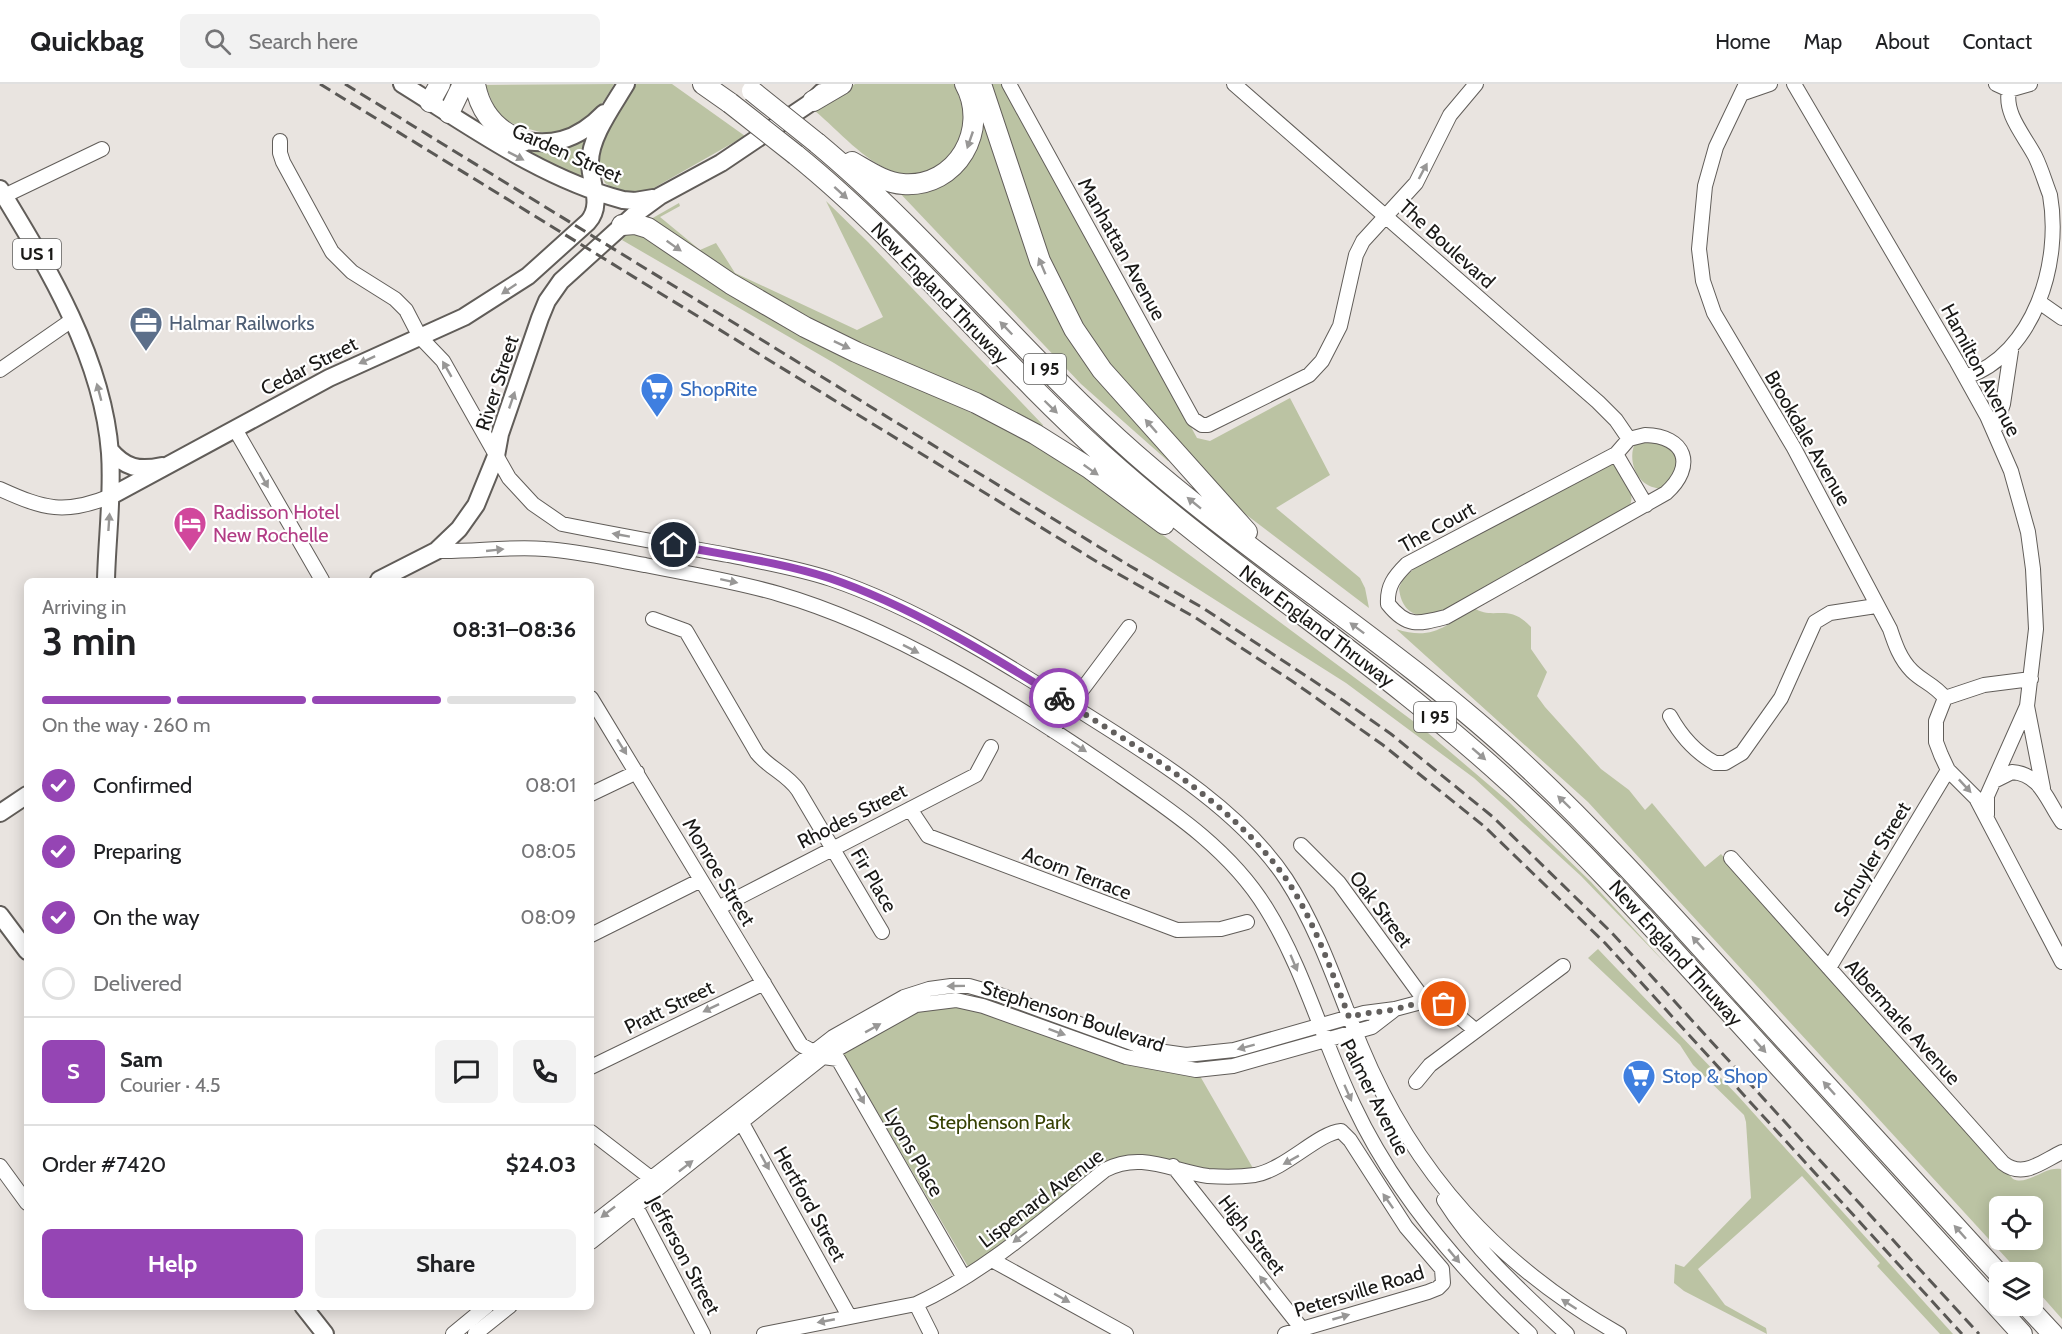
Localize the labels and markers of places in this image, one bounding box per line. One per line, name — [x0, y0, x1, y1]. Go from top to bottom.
office icon: Halmar Railworks — [128, 305, 164, 352]
place label: Halmar Railworks — [169, 311, 315, 335]
supermarket icon: ShopRite — [639, 371, 675, 418]
place label: ShopRite — [680, 377, 757, 401]
place label: Radisson Hotel New Rochelle — [213, 500, 340, 547]
hotel icon: Radisson Hotel New Rochelle — [172, 505, 208, 552]
pin — [648, 519, 699, 570]
pin — [1418, 978, 1469, 1029]
supermarket icon: Stop & Shop — [1621, 1058, 1657, 1105]
place label: Stop & Shop — [1662, 1064, 1768, 1088]

